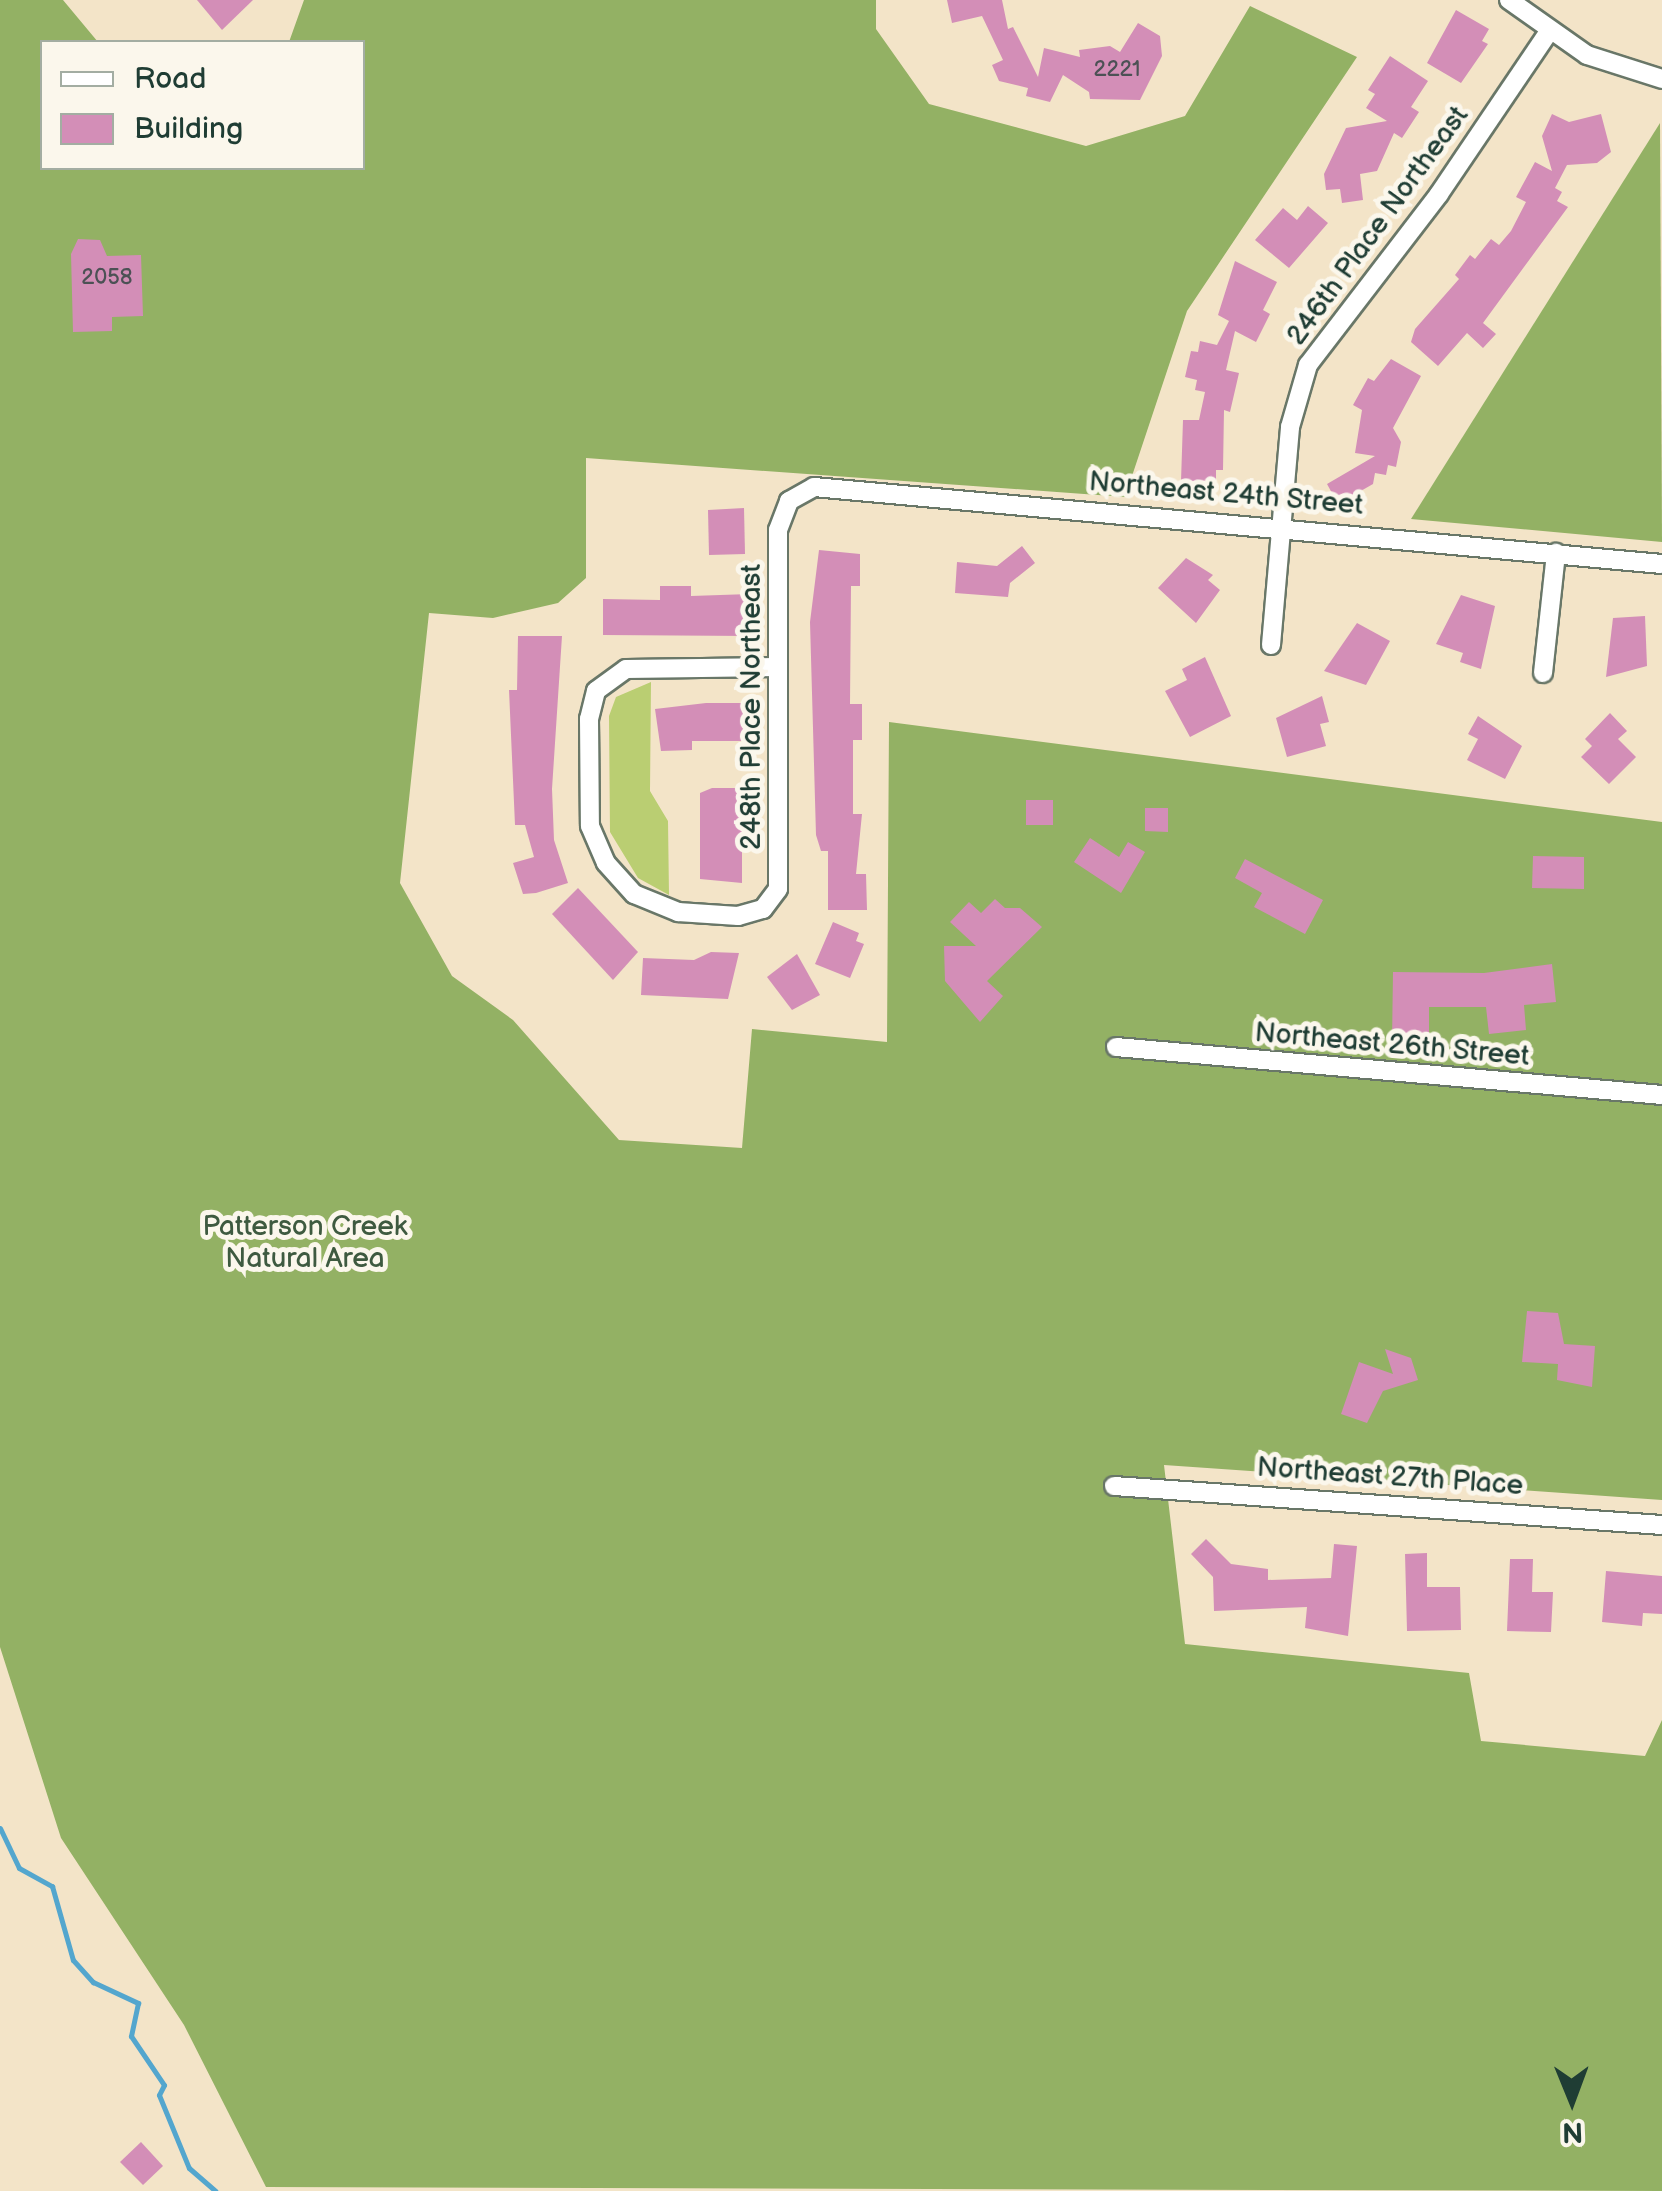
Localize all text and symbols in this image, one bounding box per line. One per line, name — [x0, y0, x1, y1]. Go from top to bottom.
legend — [40, 40, 365, 170]
house number: 2221 — [1093, 57, 1141, 83]
text: Road — [134, 61, 207, 97]
street label: 246th Place Northeast — [1280, 100, 1476, 352]
text: Building — [134, 111, 243, 147]
house number: 2058 — [81, 265, 133, 291]
street label: Northeast 24th Street — [1087, 465, 1365, 523]
street label: 248th Place Northeast — [735, 564, 769, 850]
street label: Northeast 26th Street — [1253, 1016, 1531, 1074]
park label: Patterson Creek Natural Area — [203, 1210, 407, 1276]
street label: Northeast 27th Place — [1256, 1451, 1524, 1503]
north arrow — [1522, 2051, 1622, 2151]
text: N — [1562, 2115, 1583, 2148]

